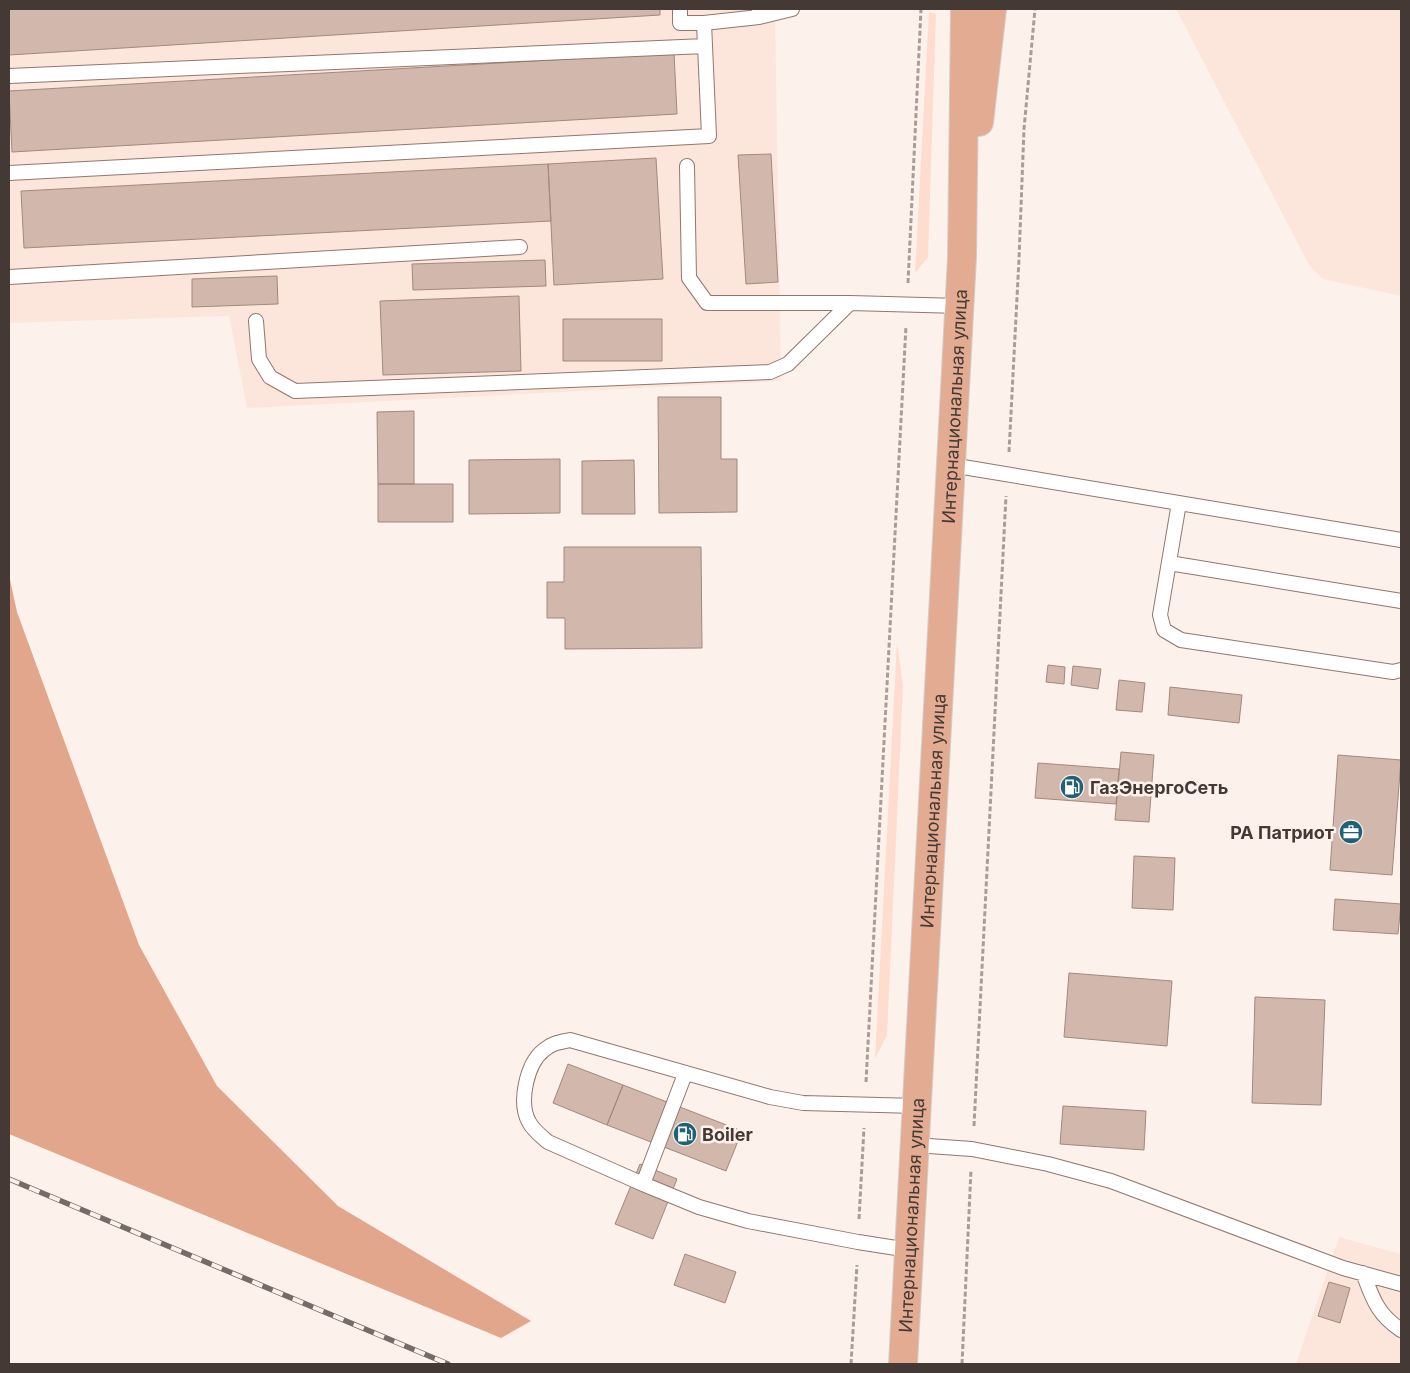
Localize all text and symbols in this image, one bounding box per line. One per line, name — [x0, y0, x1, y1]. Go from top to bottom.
street label: Интернациональная улица — [937, 288, 971, 524]
street label: Интернациональная улица — [916, 693, 949, 929]
fuel station icon: ГазЭнергоСеть — [1059, 774, 1085, 800]
place label: ГазЭнергоСеть — [1090, 777, 1228, 798]
office icon: РА Патриот — [1338, 819, 1364, 845]
place label: РА Патриот — [1230, 822, 1334, 843]
street label: Интернациональная улица — [894, 1097, 928, 1333]
fuel station icon: Boiler — [672, 1121, 698, 1147]
place label: Boiler — [702, 1124, 753, 1145]

